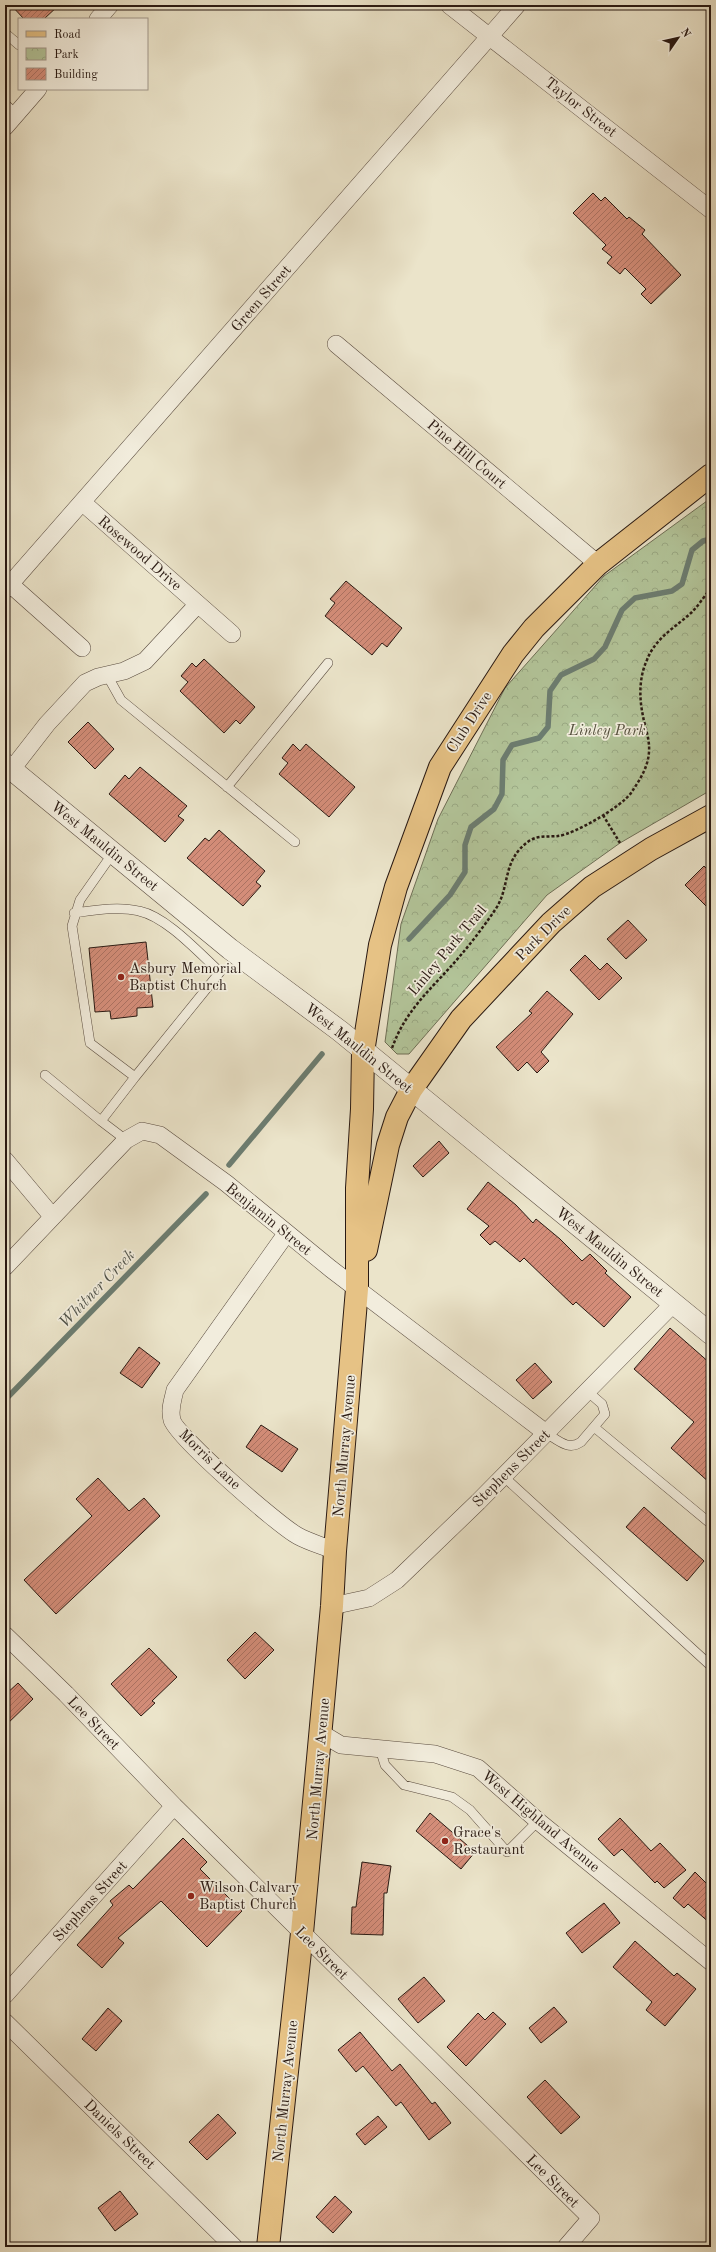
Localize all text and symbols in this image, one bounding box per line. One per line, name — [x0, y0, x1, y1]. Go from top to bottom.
legend — [18, 18, 148, 90]
north arrow — [658, 18, 698, 58]
text: N — [678, 27, 692, 40]
text: Road — [54, 29, 81, 41]
text: Park — [54, 49, 79, 61]
text: Building — [54, 69, 98, 81]
street label: Taylor Street — [541, 76, 619, 141]
street label: Green Street — [229, 263, 295, 335]
street label: Pine Hill Court — [423, 418, 509, 493]
street label: Rosewood Drive — [94, 514, 184, 594]
street label: Club Drive — [445, 689, 496, 756]
park label: Linley Park — [567, 724, 646, 739]
street label: West Mauldin Street — [47, 799, 161, 895]
street label: Linley Park Trail — [406, 903, 490, 999]
street label: Park Drive — [514, 904, 575, 965]
place label: Asbury Memorial Baptist Church — [129, 962, 241, 994]
marker: Asbury Memorial Baptist Church — [116, 972, 126, 982]
street label: West Mauldin Street — [301, 1001, 415, 1097]
street label: Benjamin Street — [222, 1181, 314, 1259]
street label: West Mauldin Street — [552, 1205, 666, 1301]
water label: Whitner Creek — [56, 1247, 139, 1331]
street label: North Murray Avenue — [332, 1374, 359, 1518]
street label: Morris Lane — [175, 1427, 243, 1493]
street label: Stephens Street — [470, 1427, 554, 1511]
street label: Lee Street — [64, 1694, 122, 1754]
street label: North Murray Avenue — [306, 1697, 333, 1841]
street label: West Highland Avenue — [478, 1769, 602, 1876]
place label: Grace's Restaurant — [453, 1826, 525, 1858]
marker: Grace's Restaurant — [440, 1836, 450, 1846]
street label: Stephens Street — [51, 1859, 131, 1945]
place label: Wilson Calvary Baptist Church — [199, 1881, 299, 1913]
marker: Wilson Calvary Baptist Church — [186, 1891, 196, 1901]
street label: Lee Street — [292, 1925, 350, 1983]
street label: North Murray Avenue — [272, 2019, 301, 2163]
street label: Daniels Street — [80, 2097, 157, 2173]
street label: Lee Street — [523, 2153, 581, 2211]

